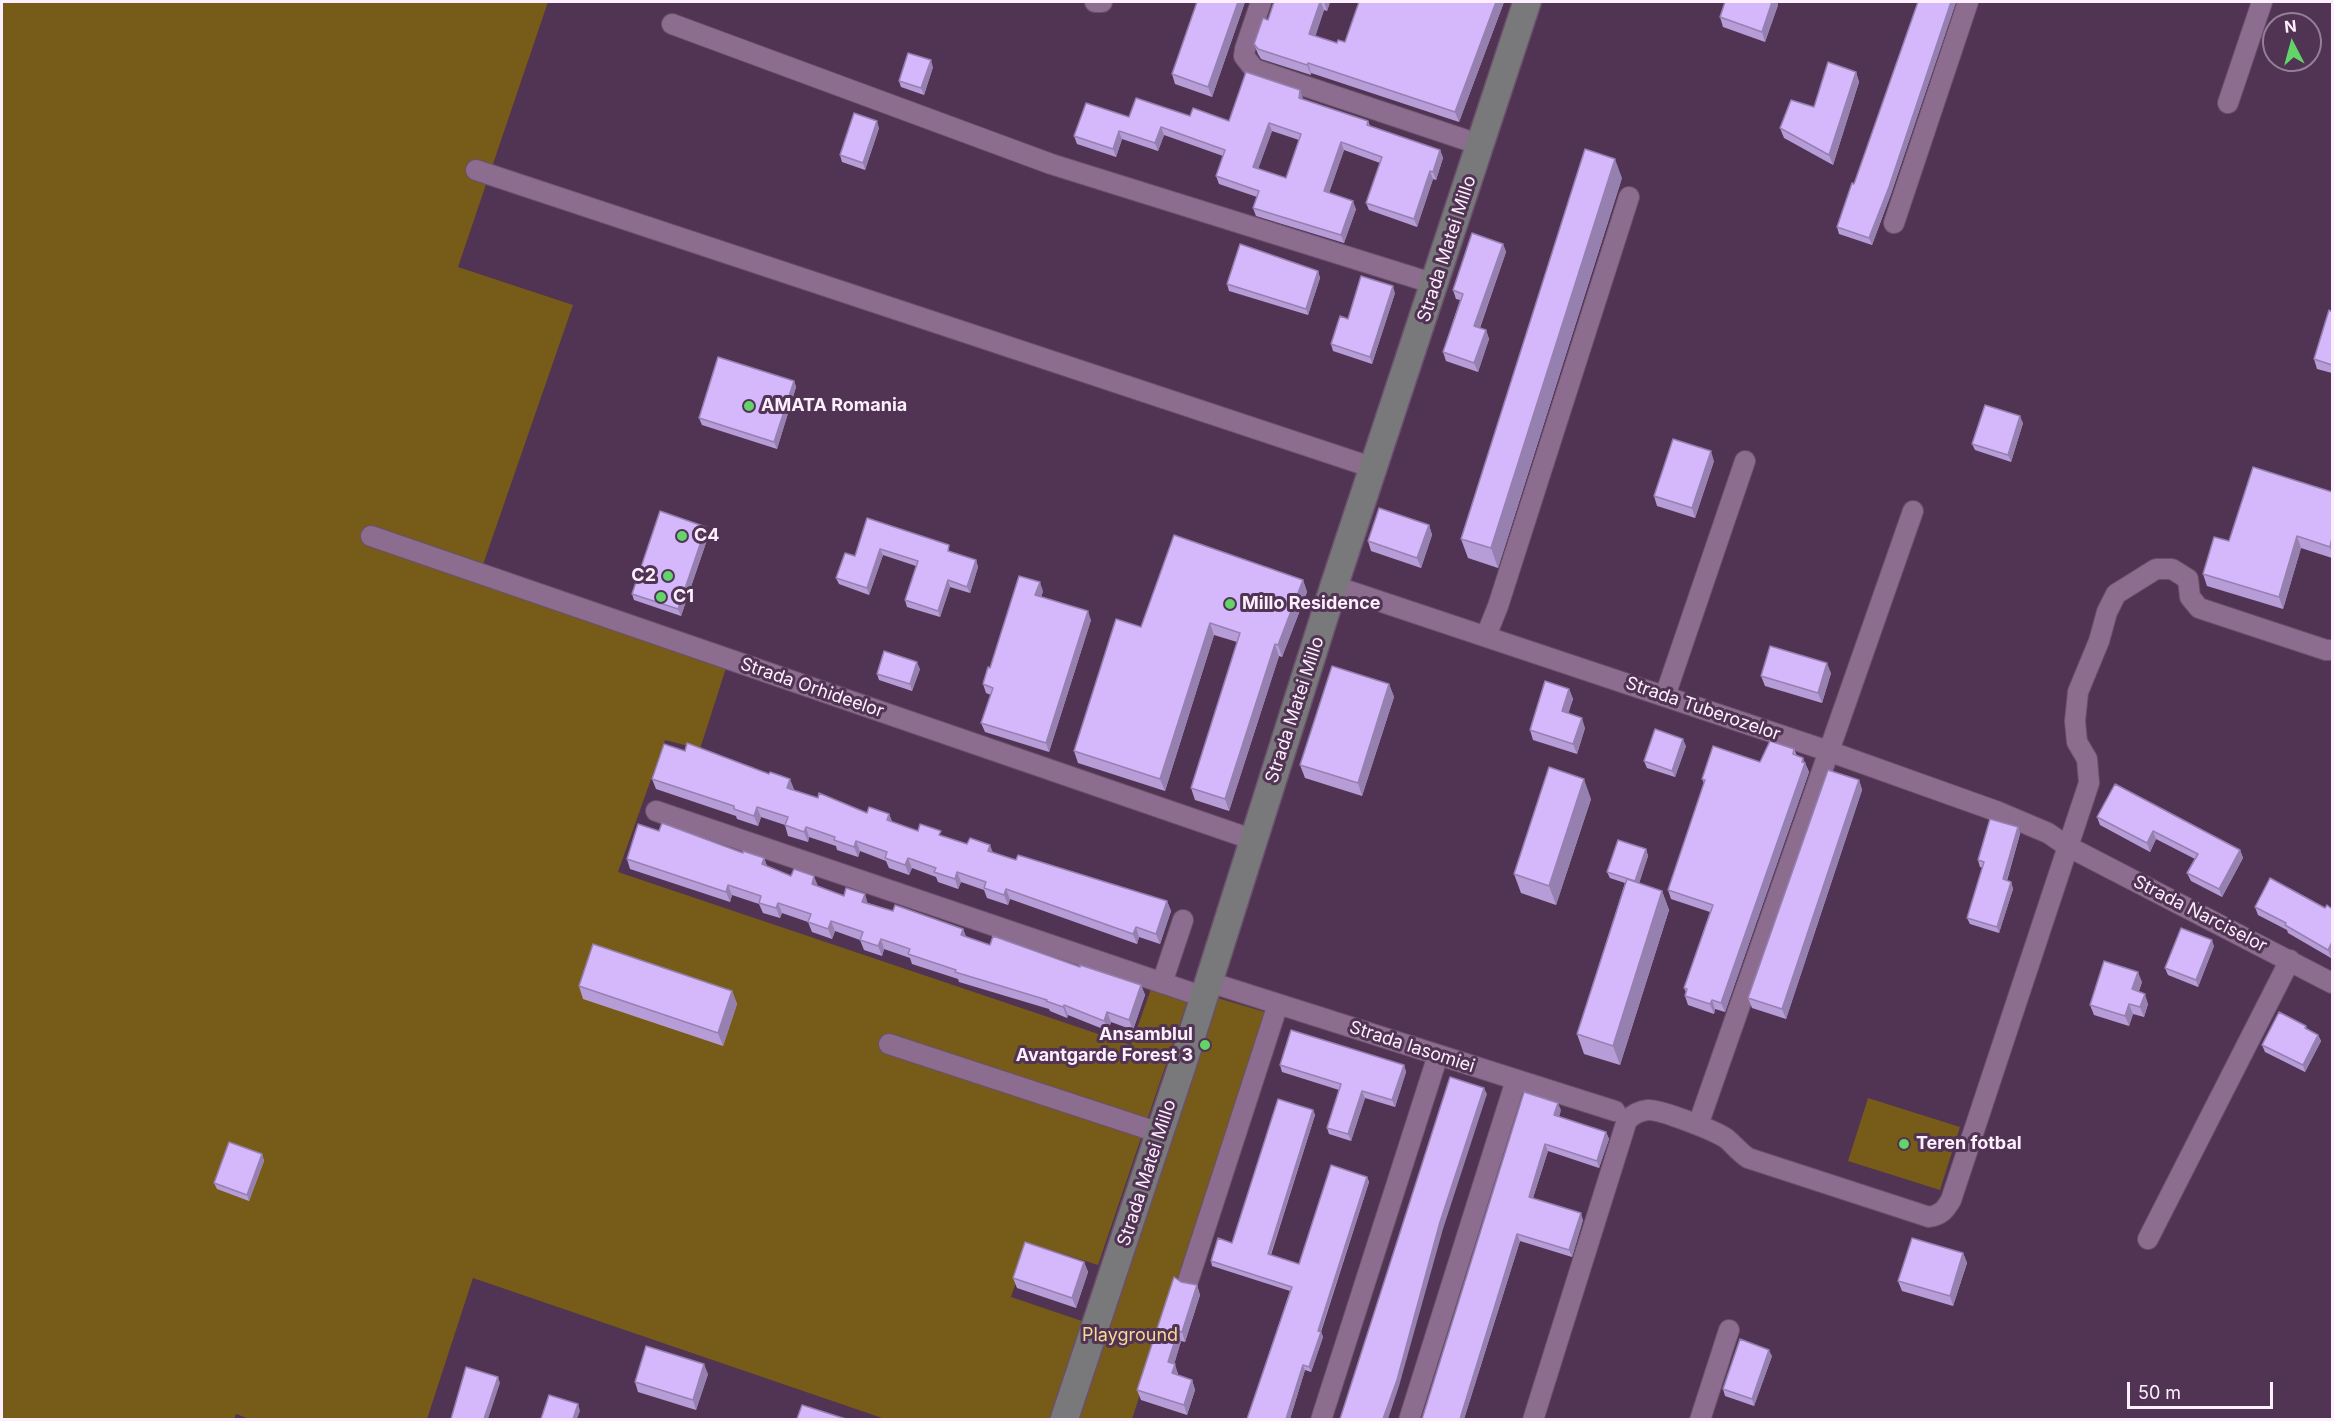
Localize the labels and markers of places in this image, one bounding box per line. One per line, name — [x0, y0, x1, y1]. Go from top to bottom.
place label: AMATA Romania — [761, 395, 907, 417]
marker: AMATA Romania — [742, 399, 756, 413]
place label: C4 — [694, 525, 719, 547]
marker: C4 — [675, 529, 689, 543]
place label: C2 — [631, 565, 656, 587]
marker: C2 — [661, 569, 675, 583]
place label: C1 — [673, 586, 694, 608]
marker: C1 — [654, 590, 668, 604]
place label: Millo Residence — [1242, 593, 1381, 615]
marker: Millo Residence — [1223, 597, 1237, 611]
place label: Ansamblul Avantgarde Forest 3 — [1016, 1024, 1193, 1066]
marker: Ansamblul Avantgarde Forest 3 — [1198, 1038, 1212, 1052]
place label: Teren fotbal — [1916, 1133, 2022, 1155]
marker: Teren fotbal — [1897, 1137, 1911, 1151]

